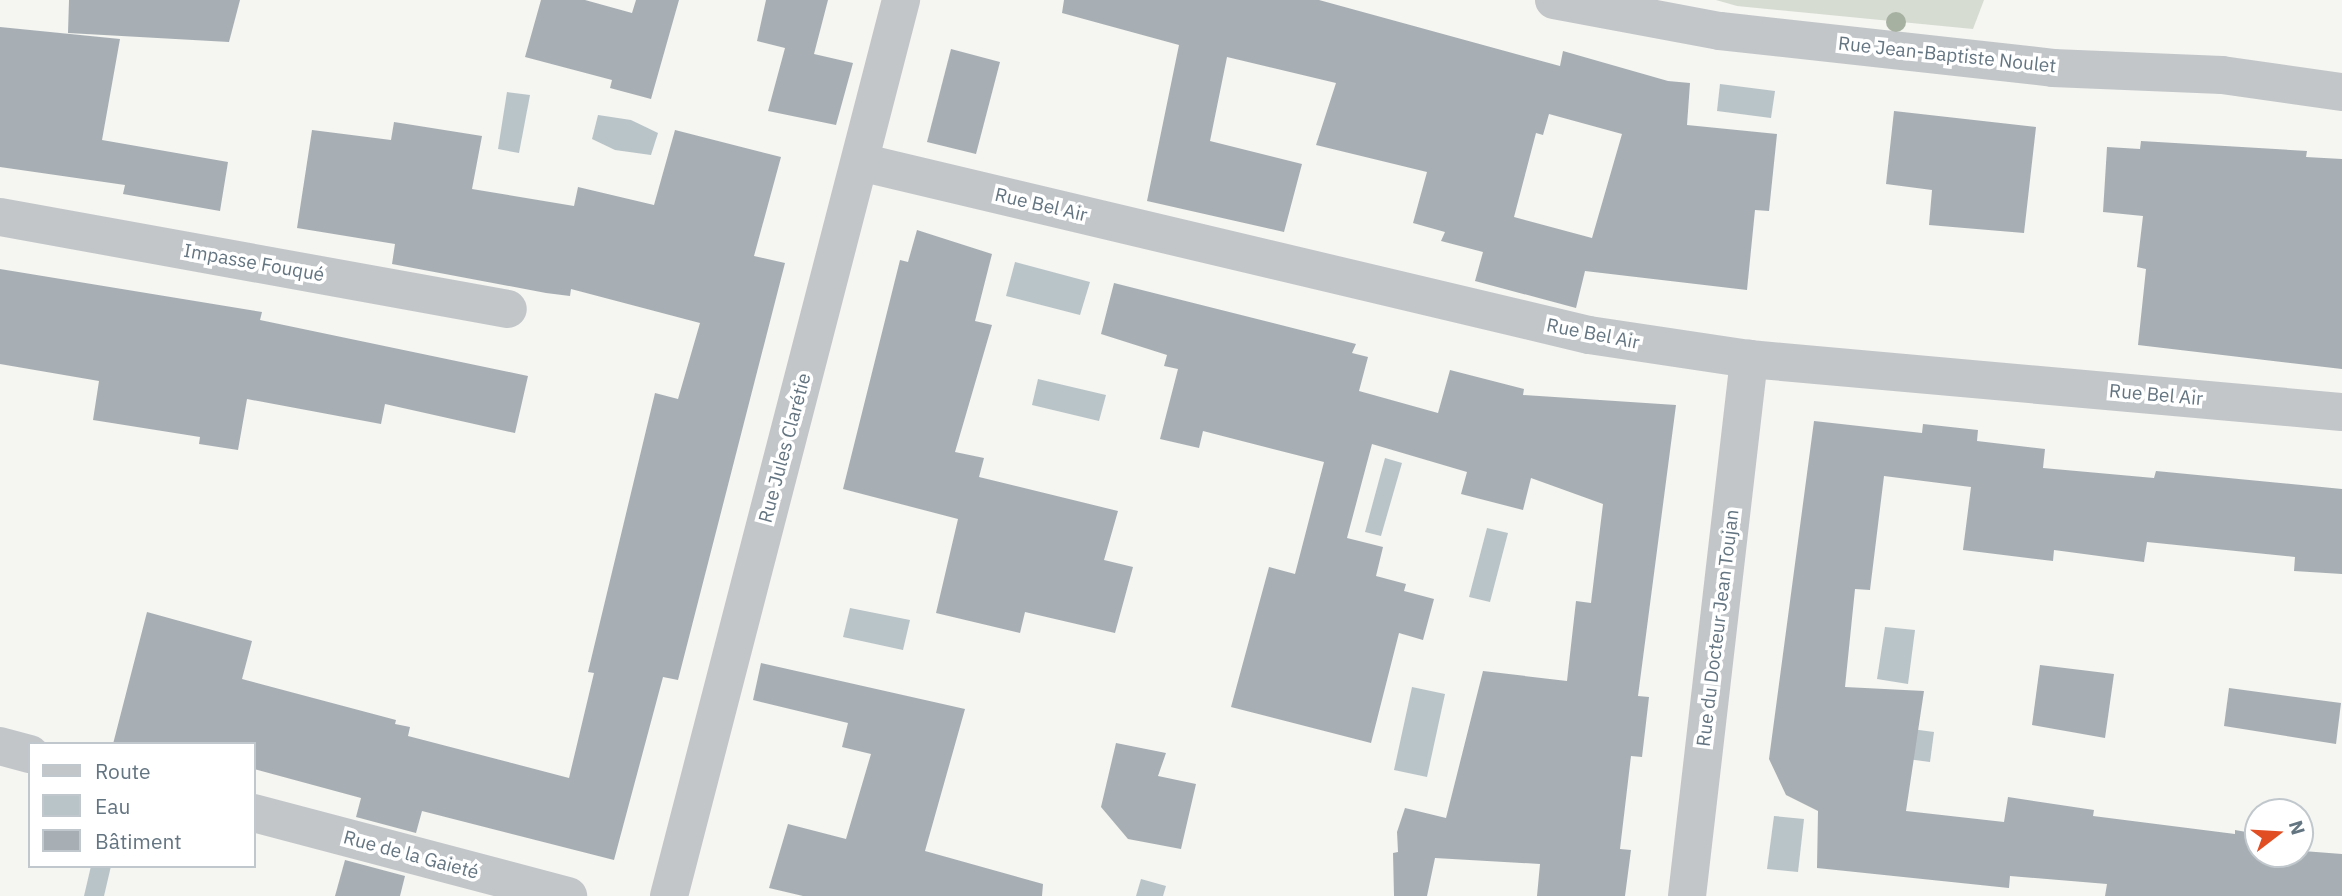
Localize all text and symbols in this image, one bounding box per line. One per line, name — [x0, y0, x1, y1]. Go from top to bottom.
street label: Rue Jean-Baptiste Noulet — [1837, 32, 2057, 78]
street label: Rue Bel Air — [993, 183, 1089, 227]
street label: Impasse Fouqué — [182, 239, 326, 287]
street label: Rue Bel Air — [1545, 314, 1641, 354]
street label: Rue Jules Clarétie — [754, 371, 816, 525]
street label: Rue Bel Air — [2108, 380, 2204, 410]
street label: Rue du Docteur Jean Toujan — [1692, 508, 1744, 748]
legend — [28, 742, 256, 868]
text: Route — [95, 757, 151, 785]
text: Eau — [95, 792, 130, 820]
north arrow — [2244, 798, 2314, 868]
text: N — [2284, 817, 2311, 838]
street label: Rue de la Gaieté — [341, 826, 481, 884]
text: Bâtiment — [95, 827, 182, 855]

